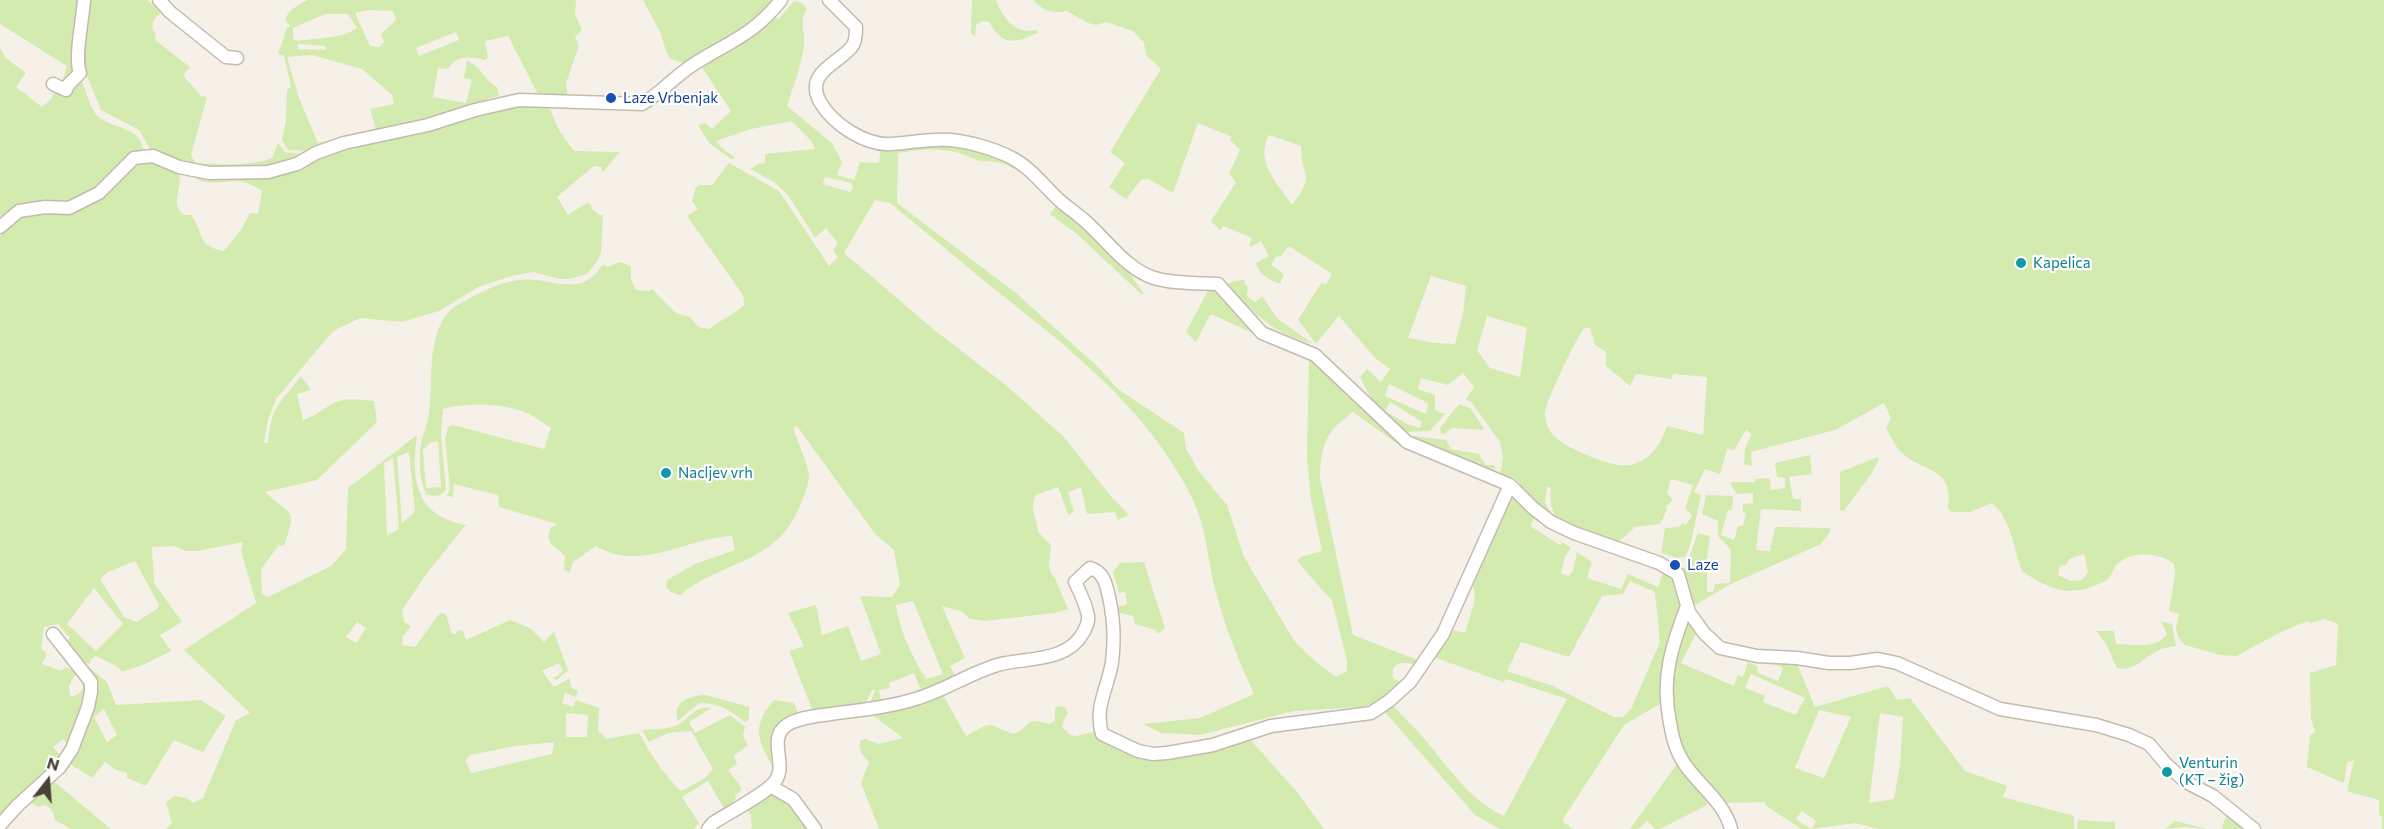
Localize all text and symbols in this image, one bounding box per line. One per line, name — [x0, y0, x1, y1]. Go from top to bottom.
place label: Laze Vrbenjak — [623, 89, 718, 107]
marker: Laze Vrbenjak — [604, 91, 618, 105]
place label: Kapelica — [2033, 254, 2091, 272]
marker: Kapelica — [2014, 256, 2028, 270]
place label: Nacljev vrh — [678, 464, 753, 482]
marker: Nacljev vrh — [659, 466, 673, 480]
place label: Laze — [1687, 556, 1719, 574]
marker: Laze — [1668, 558, 1682, 572]
north arrow — [18, 751, 78, 811]
text: N — [45, 752, 62, 774]
place label: Venturin (KT – žig) — [2179, 754, 2244, 789]
marker: Venturin (KT – žig) — [2160, 765, 2174, 779]

